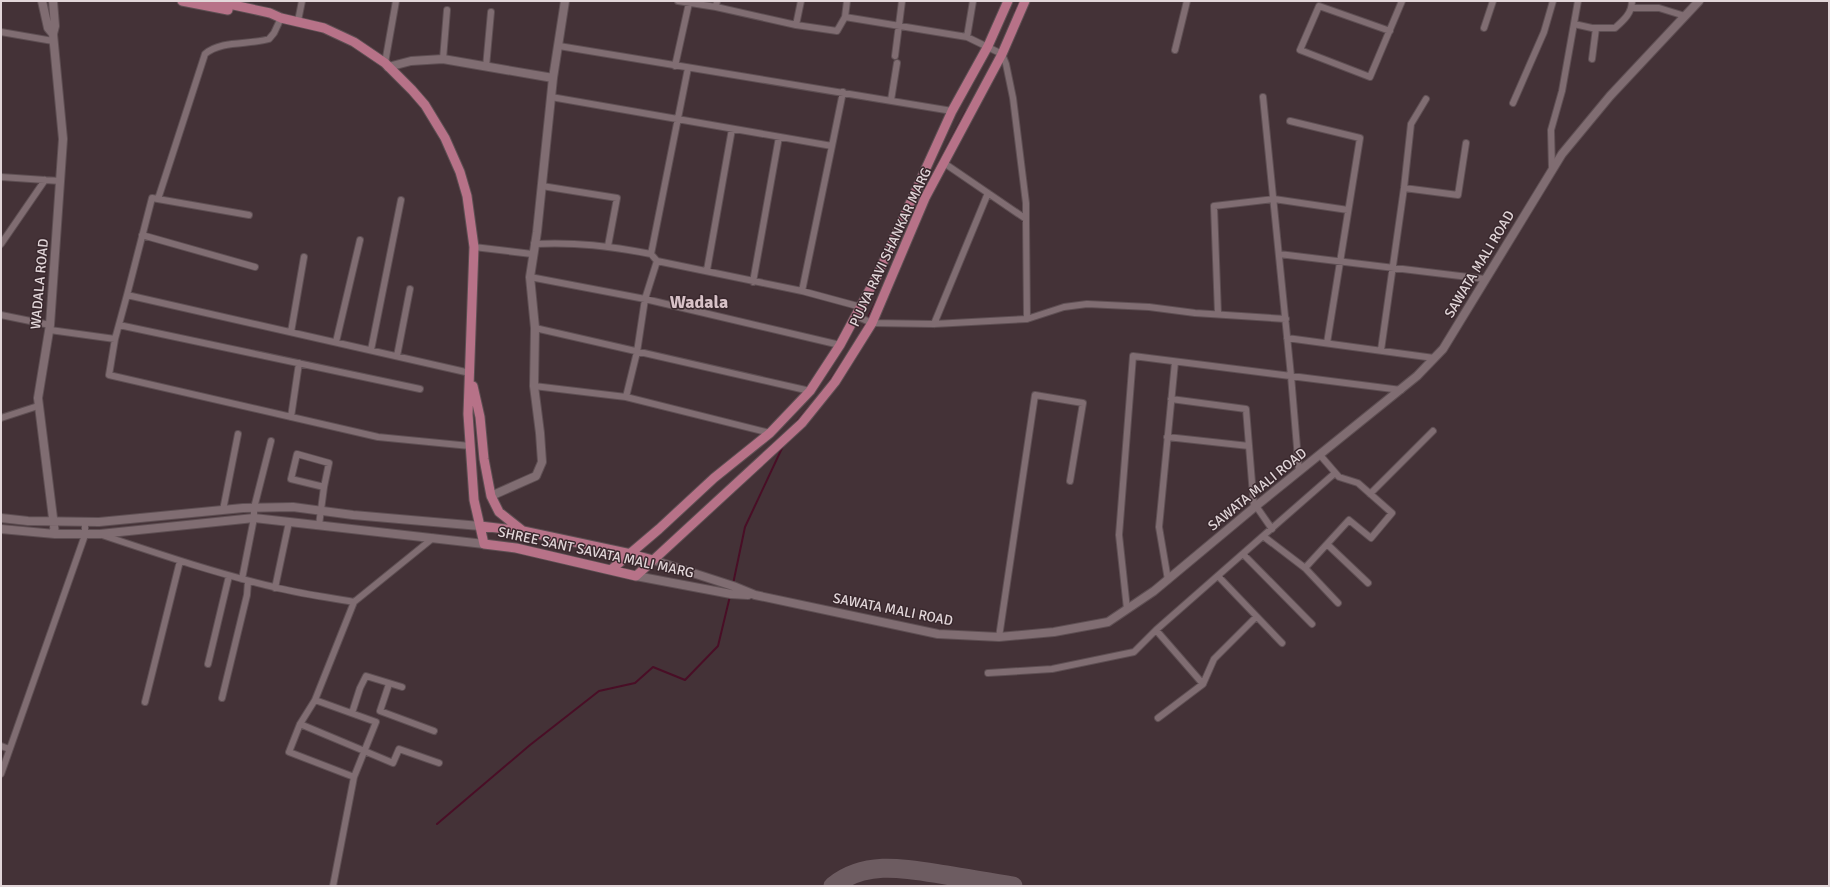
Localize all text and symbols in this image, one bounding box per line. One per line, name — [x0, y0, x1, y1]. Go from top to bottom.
street label: PUJYA RAVI SHANKAR MARG — [846, 165, 935, 329]
street label: SAWATA MALI ROAD — [1441, 208, 1518, 321]
street label: WADALA ROAD — [27, 238, 52, 330]
district label: Wadala — [670, 291, 728, 313]
street label: SAWATA MALI ROAD — [1205, 444, 1310, 534]
street label: SHREE SANT SAVATA MALI MARG — [496, 523, 695, 582]
street label: SAWATA MALI ROAD — [831, 590, 954, 629]

